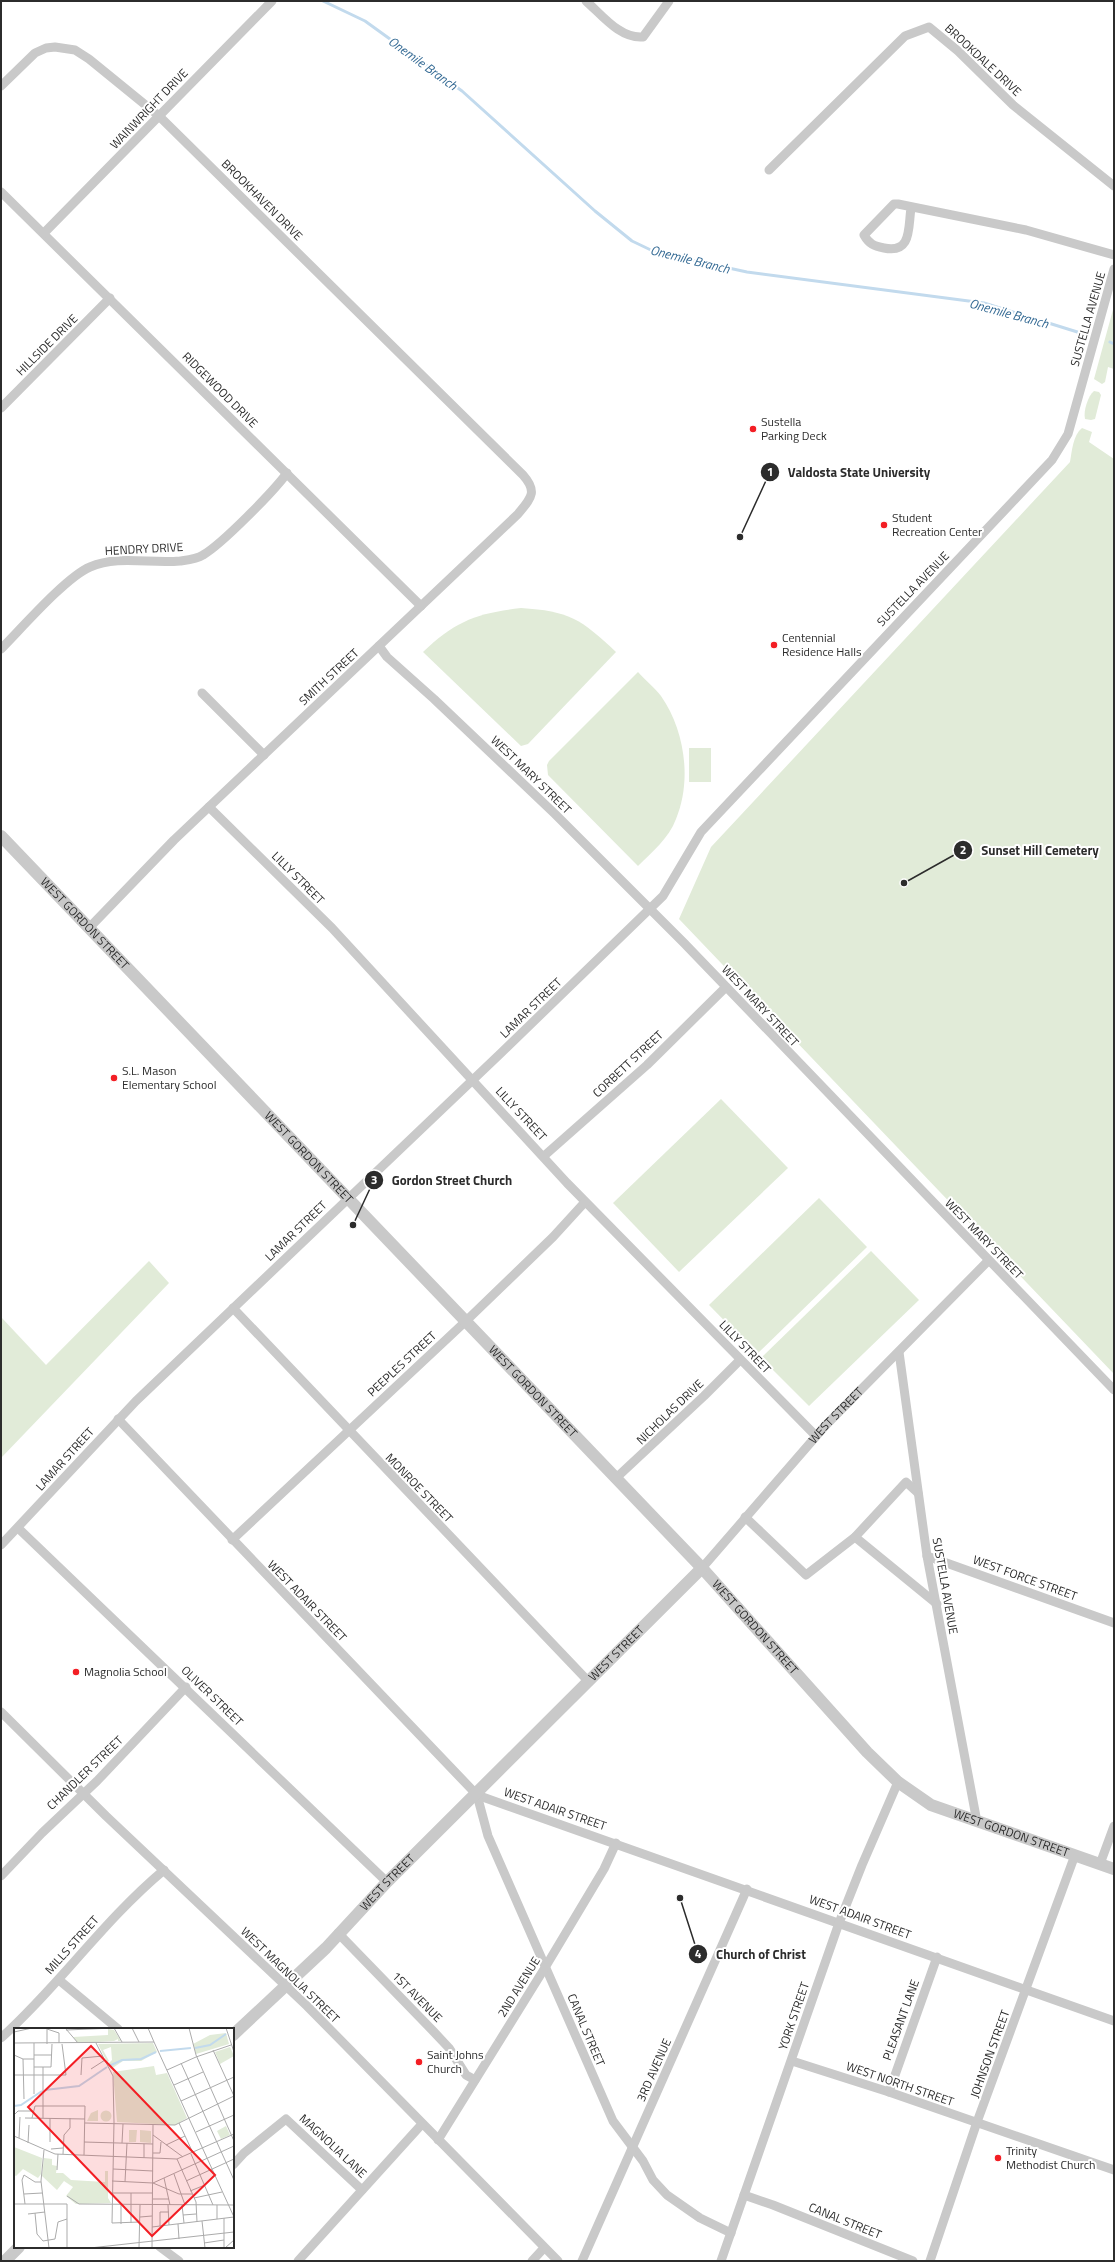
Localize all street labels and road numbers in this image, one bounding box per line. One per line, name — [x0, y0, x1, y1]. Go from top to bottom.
street label: BROOKDALE DRIVE — [941, 19, 1026, 101]
street label: WAINWRIGHT DRIVE — [105, 64, 192, 153]
street label: BROOKHAVEN DRIVE — [217, 155, 308, 245]
street label: SUSTELLA AVENUE — [1065, 269, 1110, 369]
street label: HILLSIDE DRIVE — [11, 309, 82, 380]
street label: RIDGEWOOD DRIVE — [178, 347, 263, 432]
street label: HENDRY DRIVE — [104, 537, 184, 560]
street label: SUSTELLA AVENUE — [872, 547, 954, 630]
street label: SMITH STREET — [294, 643, 364, 710]
street label: WEST MARY STREET — [487, 731, 577, 819]
street label: LILLY STREET — [268, 847, 330, 909]
street label: WEST GORDON STREET — [36, 873, 134, 974]
street label: WEST MARY STREET — [717, 960, 804, 1051]
street label: LAMAR STREET — [495, 973, 567, 1042]
street label: CORBETT STREET — [588, 1025, 668, 1102]
street label: LILLY STREET — [491, 1082, 552, 1146]
street label: WEST GORDON STREET — [260, 1107, 359, 1208]
street label: WEST MARY STREET — [941, 1194, 1028, 1284]
street label: LAMAR STREET — [260, 1196, 332, 1265]
street label: LILLY STREET — [715, 1316, 776, 1378]
street label: PEEPLES STREET — [363, 1326, 441, 1401]
street label: WEST GORDON STREET — [484, 1341, 583, 1442]
street label: NICHOLAS DRIVE — [632, 1374, 708, 1449]
street label: WEST STREET — [804, 1382, 868, 1448]
street label: LAMAR STREET — [31, 1422, 99, 1495]
street label: MONROE STREET — [381, 1449, 458, 1527]
street label: SUSTELLA AVENUE — [928, 1536, 963, 1636]
street label: WEST FORCE STREET — [970, 1550, 1081, 1605]
street label: WEST ADAIR STREET — [263, 1555, 352, 1646]
street label: WEST GORDON STREET — [708, 1575, 804, 1679]
street label: WEST STREET — [584, 1620, 649, 1685]
street label: OLIVER STREET — [177, 1661, 248, 1731]
street label: CHANDLER STREET — [42, 1731, 128, 1814]
street label: WEST ADAIR STREET — [501, 1782, 610, 1835]
street label: WEST GORDON STREET — [951, 1804, 1073, 1862]
street label: WEST STREET — [355, 1849, 419, 1915]
street label: WEST ADAIR STREET — [806, 1889, 914, 1944]
street label: MILLS STREET — [40, 1911, 104, 1978]
street label: WEST MAGNOLIA STREET — [236, 1922, 345, 2028]
street label: 2ND AVENUE — [492, 1953, 545, 2021]
street label: 1ST AVENUE — [388, 1967, 447, 2027]
street label: PLEASANT LANE — [877, 1976, 924, 2063]
street label: YORK STREET — [773, 1979, 814, 2052]
street label: CANAL STREET — [563, 1991, 611, 2070]
street label: JOHNSON STREET — [965, 2006, 1015, 2101]
street label: 3RD AVENUE — [631, 2035, 676, 2104]
street label: WEST NORTH STREET — [844, 2056, 957, 2111]
street label: MAGNOLIA LANE — [295, 2109, 372, 2182]
street label: CANAL STREET — [806, 2197, 885, 2244]

